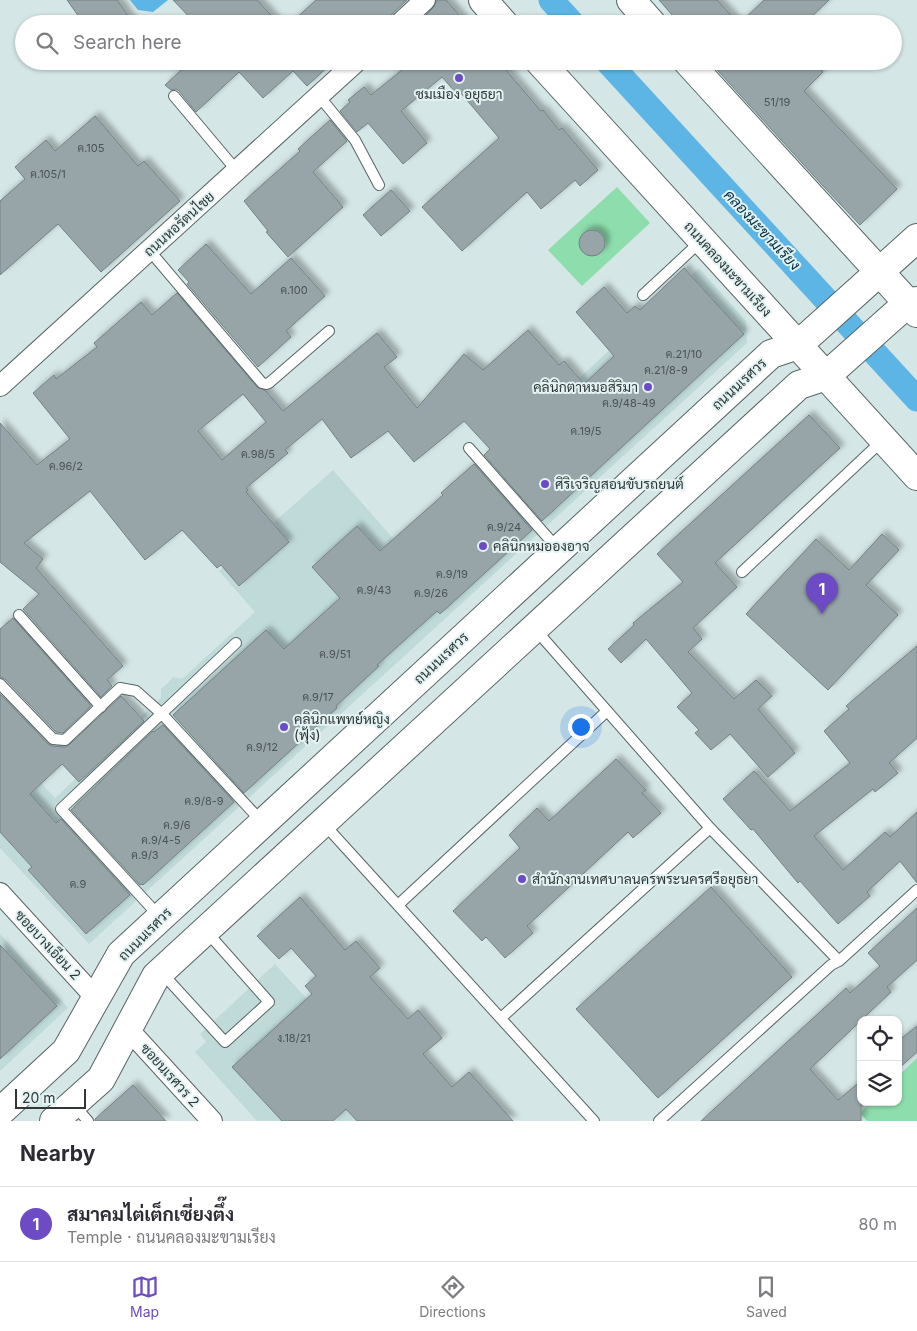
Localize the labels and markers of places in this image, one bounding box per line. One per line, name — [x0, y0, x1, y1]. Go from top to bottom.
marker: ชมเมือง อยุธยา — [453, 72, 465, 84]
place label: ชมเมือง อยุธยา — [415, 85, 503, 104]
place label: คลินิกตาหมอสิริมา — [533, 378, 638, 395]
marker: คลินิกตาหมอสิริมา — [642, 381, 654, 393]
place label: ศิริเจริญสอนขับรถยนต์ — [555, 475, 684, 493]
marker: ศิริเจริญสอนขับรถยนต์ — [539, 478, 551, 490]
place label: คลินิกหมอองอาจ — [493, 537, 590, 554]
marker: คลินิกหมอองอาจ — [477, 540, 489, 552]
pin: 1 — [806, 573, 838, 614]
place label: คลินิกแพทย์หญิง (ฟุ้ง) — [294, 710, 390, 745]
marker: คลินิกแพทย์หญิง (ฟุ้ง) — [278, 721, 290, 733]
place label: สำนักงานเทศบาลนครพระนครศรีอยุธยา — [532, 870, 758, 889]
marker: สำนักงานเทศบาลนครพระนครศรีอยุธยา — [516, 873, 528, 885]

